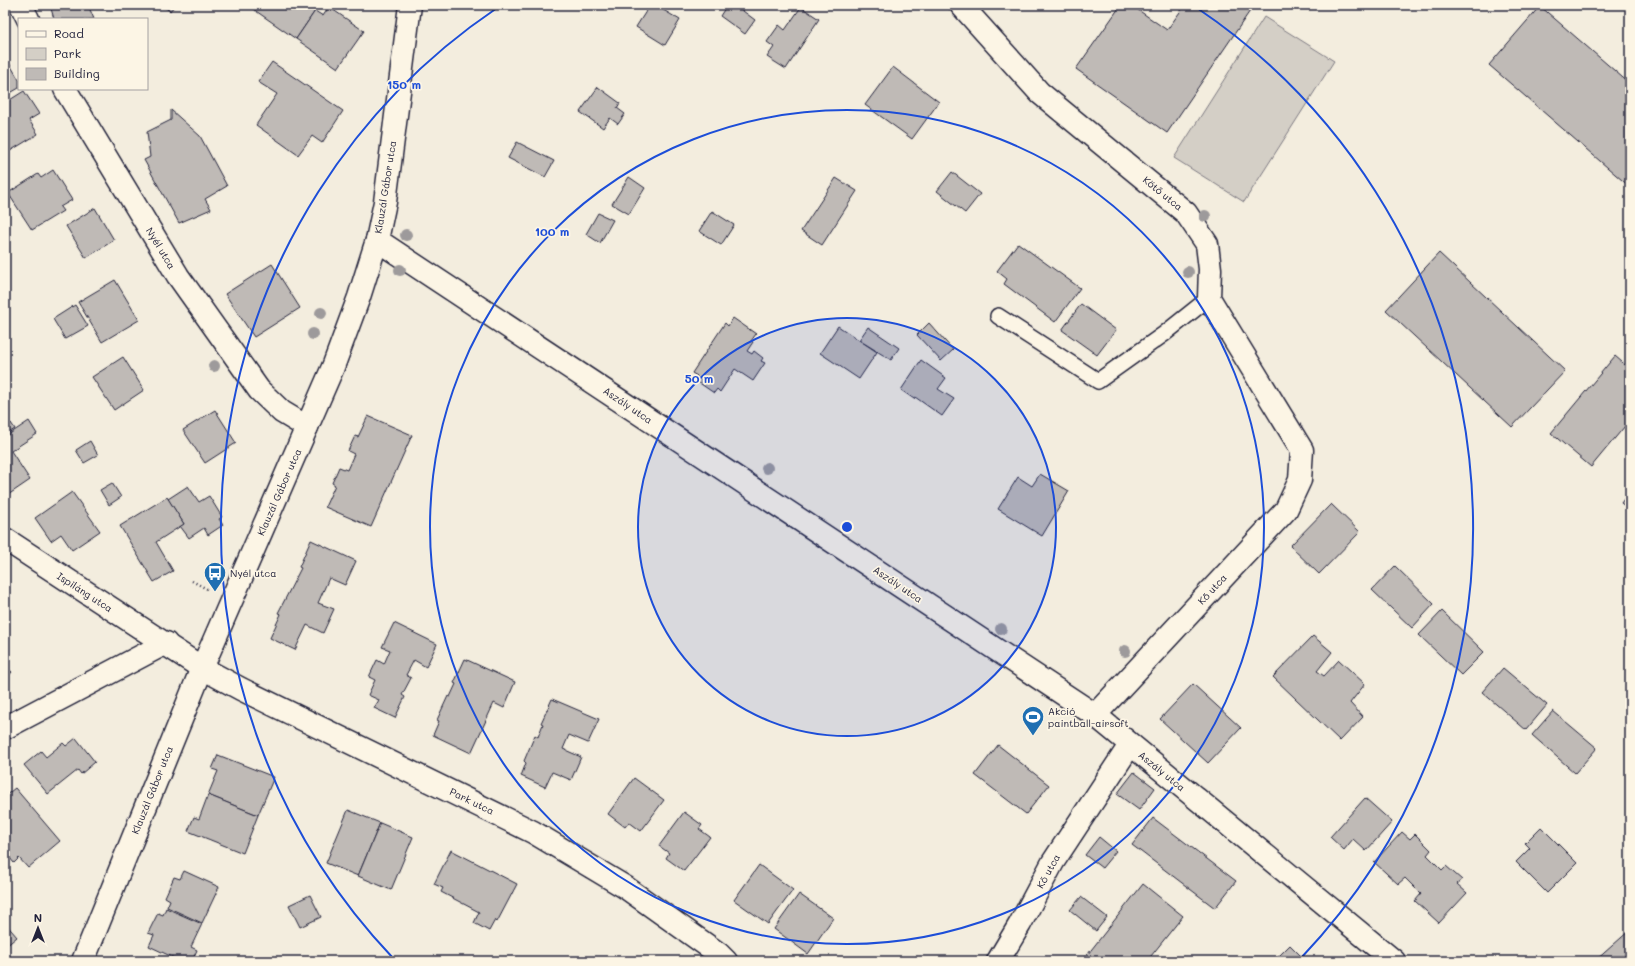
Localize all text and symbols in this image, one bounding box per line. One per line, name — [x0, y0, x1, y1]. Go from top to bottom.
legend — [18, 18, 148, 90]
text: Road — [54, 25, 84, 41]
text: Park — [54, 45, 81, 61]
text: Building — [54, 65, 100, 81]
text: 150 m — [387, 76, 421, 92]
street label: Klauzál Gábor utca — [371, 140, 399, 234]
street label: Kötő utca — [1140, 173, 1186, 213]
text: 100 m — [535, 223, 569, 239]
street label: Nyél utca — [143, 224, 179, 272]
text: 50 m — [685, 370, 713, 386]
street label: Aszály utca — [601, 383, 655, 427]
street label: Klauzál Gábor utca — [254, 446, 304, 538]
centre of rings — [840, 520, 854, 534]
bus stop icon: Nyél utca — [202, 560, 228, 593]
street label: Aszály utca — [871, 562, 925, 606]
place label: Nyél utca — [230, 566, 276, 580]
street label: Ispiláng utca — [54, 569, 116, 615]
street label: Kő utca — [1194, 571, 1230, 607]
sports icon: Akció paintball-airsoft — [1020, 704, 1046, 737]
place label: Akció paintball-airsoft — [1048, 704, 1129, 730]
street label: Klauzál Gábor utca — [128, 744, 176, 836]
street label: Aszály utca — [1136, 748, 1188, 794]
street label: Park utca — [447, 784, 497, 818]
street label: Kő utca — [1033, 851, 1063, 891]
north arrow — [18, 908, 58, 948]
text: N — [34, 910, 42, 925]

